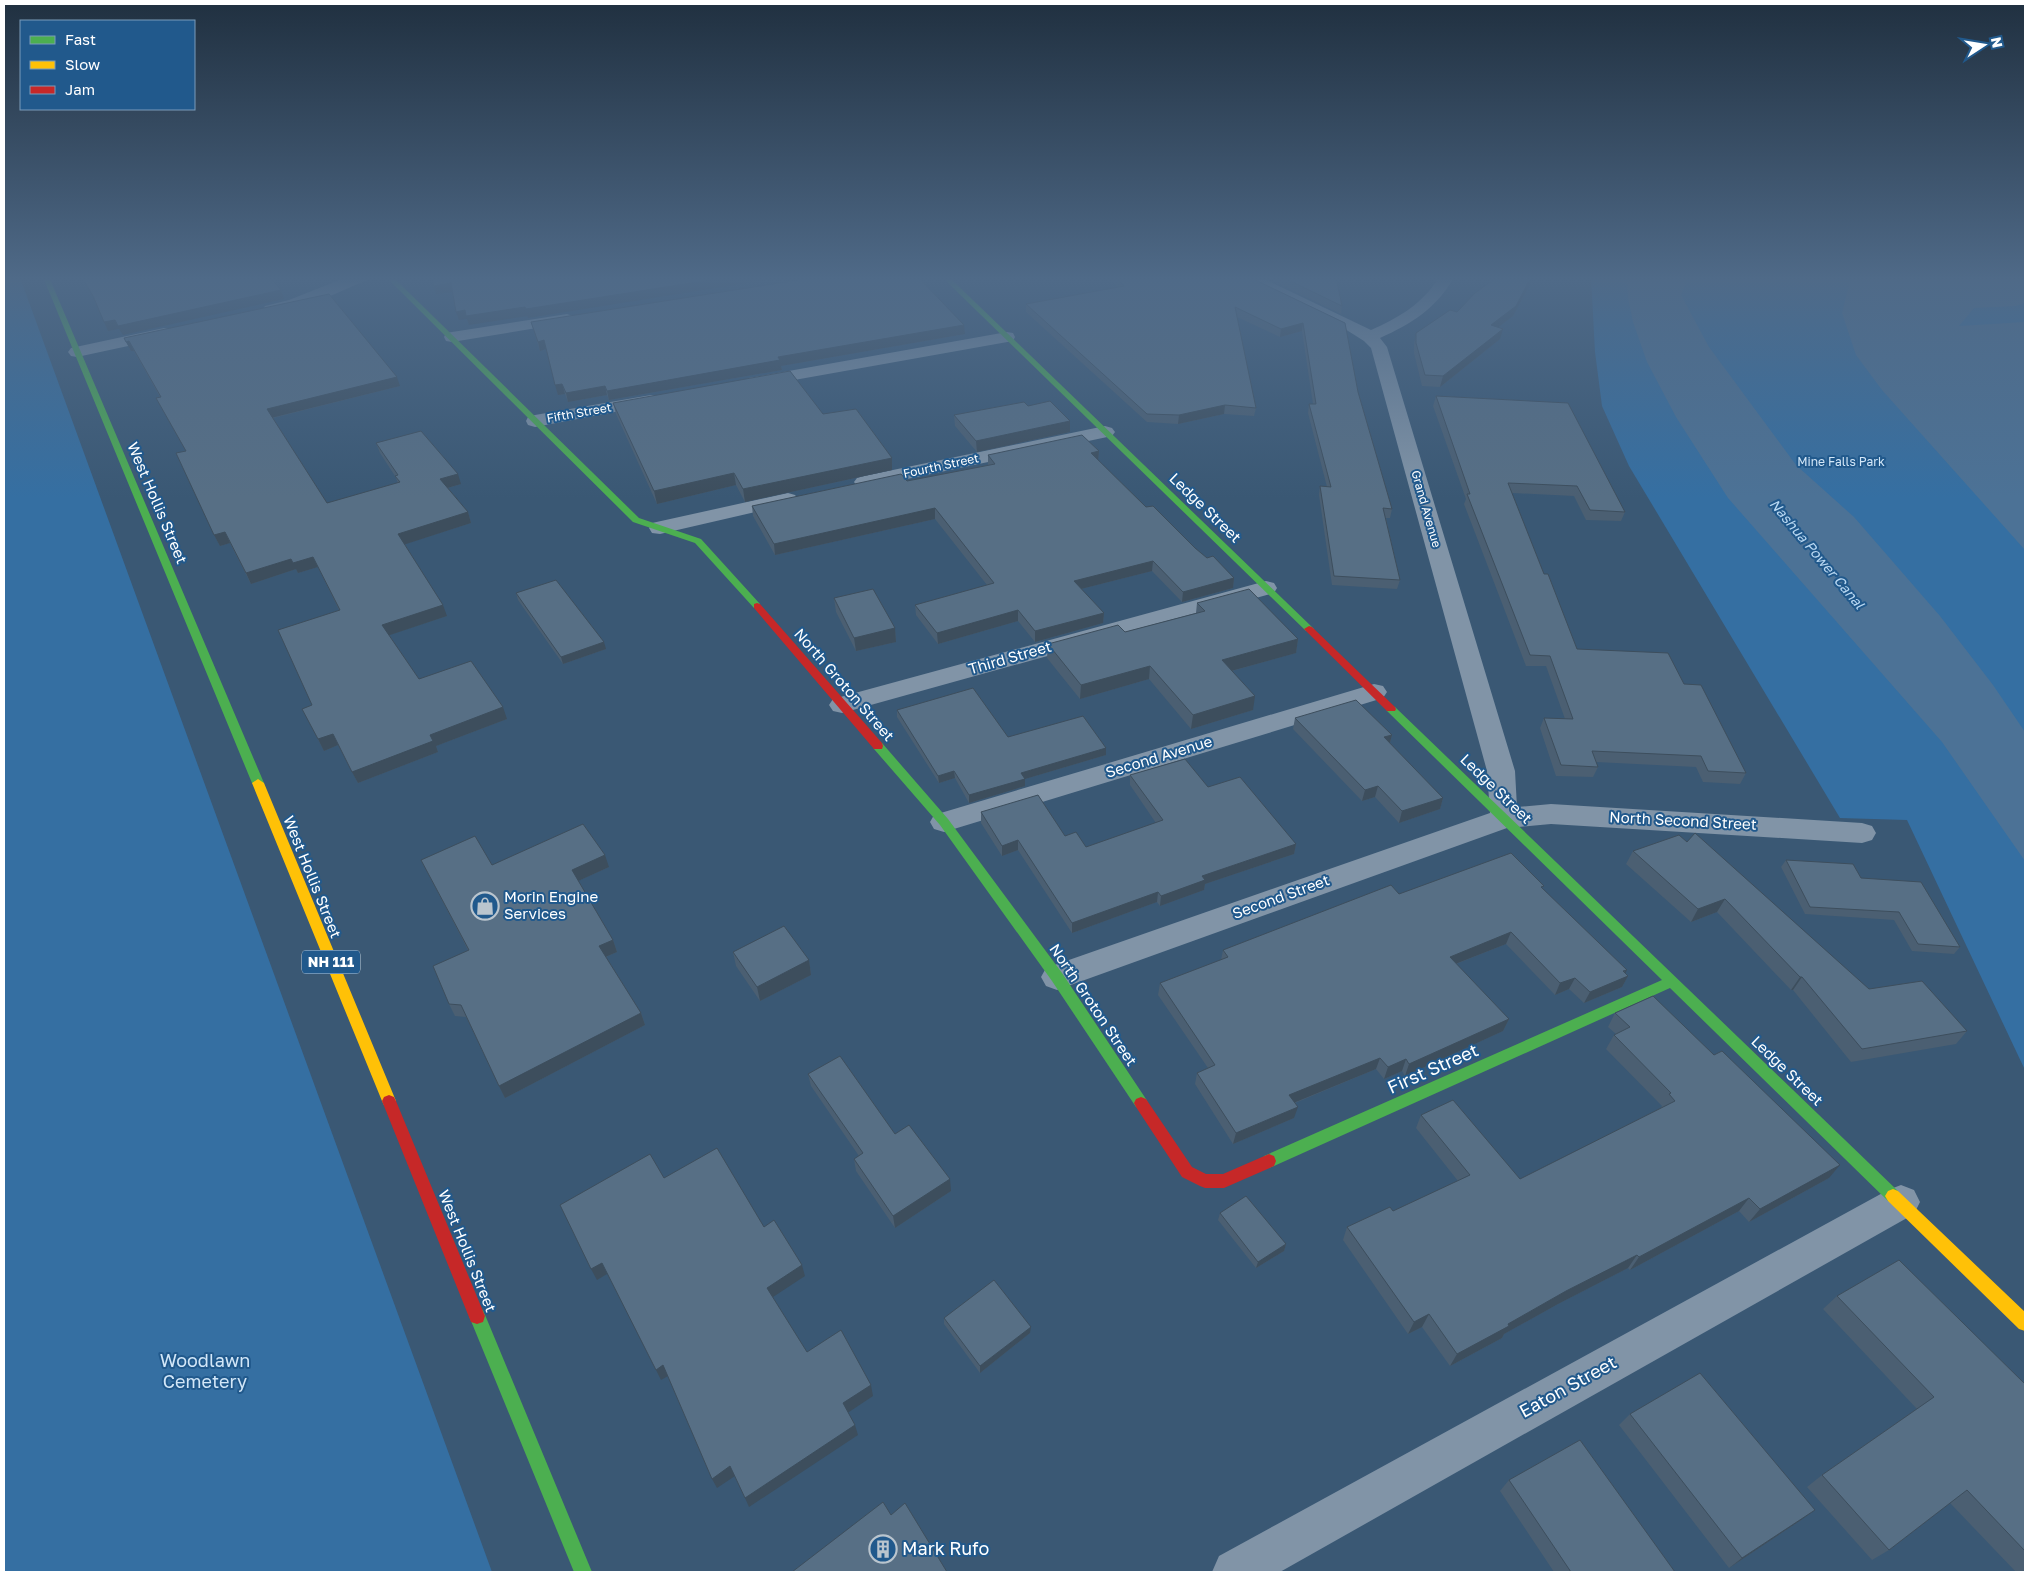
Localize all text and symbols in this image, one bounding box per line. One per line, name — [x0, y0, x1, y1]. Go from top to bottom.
legend — [20, 20, 195, 110]
north arrow — [1959, 20, 2009, 70]
text: Fast — [65, 30, 96, 48]
text: N — [1988, 35, 2007, 49]
text: Slow — [65, 55, 100, 73]
text: Jam — [65, 80, 95, 98]
street label: Fifth Street — [545, 399, 613, 426]
street label: West Hollis Street — [124, 439, 192, 566]
street label: Fourth Street — [902, 450, 980, 481]
park label: Mine Falls Park — [1797, 454, 1885, 469]
street label: Grand Avenue — [1408, 468, 1445, 549]
street label: Ledge Street — [1166, 469, 1245, 546]
water label: Nashua Power Canal — [1766, 495, 1869, 613]
street label: North Groton Street — [791, 624, 899, 744]
street label: Third Street — [966, 637, 1053, 677]
street label: Second Avenue — [1103, 731, 1215, 781]
street label: Ledge Street — [1457, 750, 1536, 827]
street label: North Second Street — [1609, 807, 1757, 833]
street label: West Hollis Street — [280, 813, 346, 940]
street label: Second Street — [1230, 870, 1332, 922]
place label: Morin Engine Services — [504, 887, 599, 922]
shop icon: Morin Engine Services — [470, 891, 500, 921]
street label: North Groton Street — [1046, 940, 1141, 1069]
road number: NH 111 — [302, 950, 360, 974]
street label: Ledge Street — [1748, 1032, 1827, 1109]
street label: First Street — [1384, 1038, 1481, 1098]
street label: West Hollis Street — [435, 1187, 501, 1314]
park label: Woodlawn Cemetery — [160, 1349, 250, 1392]
street label: Eaton Street — [1515, 1350, 1620, 1422]
building icon: Mark Rufo — [868, 1534, 898, 1564]
place label: Mark Rufo — [902, 1537, 989, 1559]

